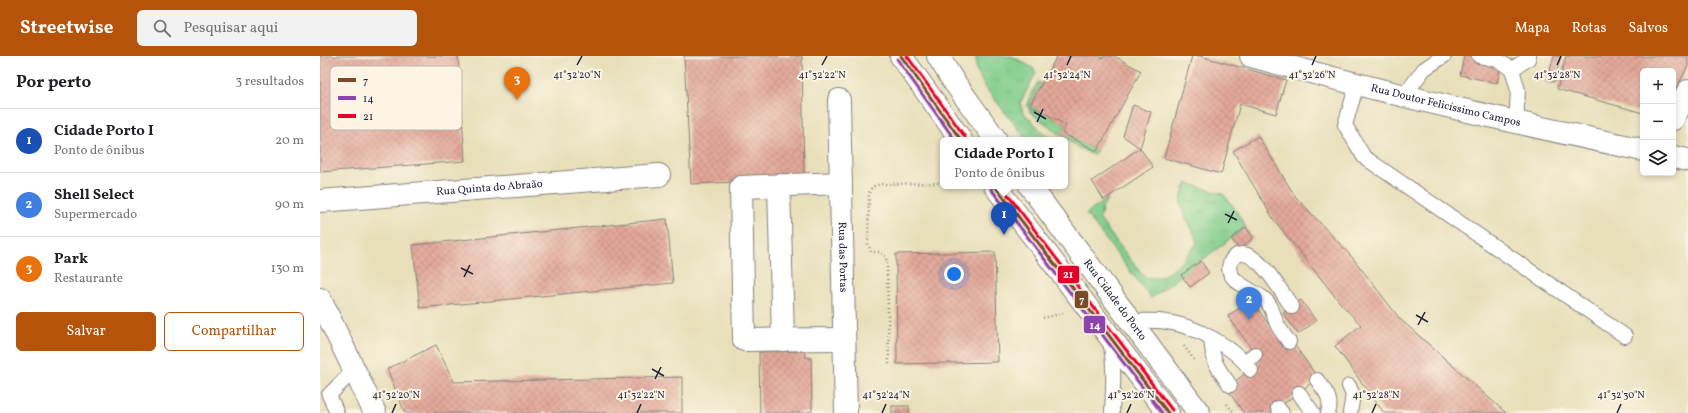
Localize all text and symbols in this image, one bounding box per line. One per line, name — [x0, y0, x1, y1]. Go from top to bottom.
search box — [137, 10, 417, 46]
text: Streetwise — [20, 15, 113, 41]
icon: search — [151, 17, 173, 39]
text: Pesquisar aqui — [183, 18, 278, 39]
text: Mapa — [1515, 19, 1550, 38]
text: Rotas — [1572, 19, 1606, 38]
text: Salvos — [1628, 19, 1668, 38]
legend — [330, 66, 462, 130]
pin: 3 — [504, 67, 530, 100]
text: 41°32'20"N — [553, 68, 601, 82]
text: 41°32'22"N — [798, 68, 846, 82]
text: 41°32'24"N — [1043, 68, 1091, 82]
text: 41°32'26"N — [1288, 68, 1336, 82]
text: 41°32'28"N — [1533, 68, 1581, 82]
map controls — [1640, 68, 1676, 176]
button: + — [1640, 68, 1676, 104]
text: Por perto — [16, 71, 91, 94]
text: 3 resultados — [235, 73, 304, 91]
text: 7 — [363, 74, 368, 89]
street label: Rua Doutor Felicíssimo Campos — [1369, 80, 1522, 131]
text: 14 — [363, 92, 374, 107]
button: − — [1640, 104, 1676, 140]
text: 21 — [363, 110, 373, 125]
text: Cidade Porto I — [54, 121, 154, 142]
text: 1 — [26, 132, 32, 150]
text: 20 m — [275, 132, 304, 150]
popup — [940, 137, 1068, 189]
button: layers — [1640, 140, 1676, 176]
text: Ponto de ônibus — [54, 142, 145, 160]
text: Cidade Porto I — [954, 144, 1054, 165]
text: Ponto de ônibus — [954, 165, 1045, 183]
street label: Rua Quinta do Abraão — [436, 176, 543, 200]
text: Shell Select — [54, 185, 134, 206]
text: 2 — [26, 196, 32, 214]
text: 90 m — [275, 196, 304, 214]
pin: 1 — [991, 202, 1017, 235]
text: Supermercado — [54, 206, 137, 224]
street label: Rua das Portas — [834, 221, 851, 293]
text: Park — [54, 249, 88, 270]
street label: Rua Cidade do Porto — [1080, 256, 1150, 344]
text: 3 — [26, 260, 32, 278]
text: 130 m — [271, 260, 304, 278]
your location — [944, 264, 964, 284]
line badge: 21 — [1057, 265, 1080, 284]
text: 21 — [1063, 268, 1073, 283]
text: Restaurante — [54, 270, 123, 288]
pin: 2 — [1236, 287, 1262, 320]
line badge: 7 — [1074, 290, 1089, 309]
text: 7 — [1079, 293, 1085, 308]
button: Salvar — [16, 312, 156, 351]
button: Compartilhar — [164, 312, 304, 351]
line badge: 14 — [1083, 315, 1106, 334]
text: 14 — [1089, 319, 1101, 334]
text: 41°32'20"N — [372, 388, 420, 402]
text: 41°32'22"N — [617, 388, 665, 402]
text: 41°32'24"N — [862, 388, 910, 402]
text: 41°32'26"N — [1107, 388, 1155, 402]
text: 41°32'28"N — [1352, 388, 1400, 402]
text: 41°32'30"N — [1597, 388, 1645, 402]

